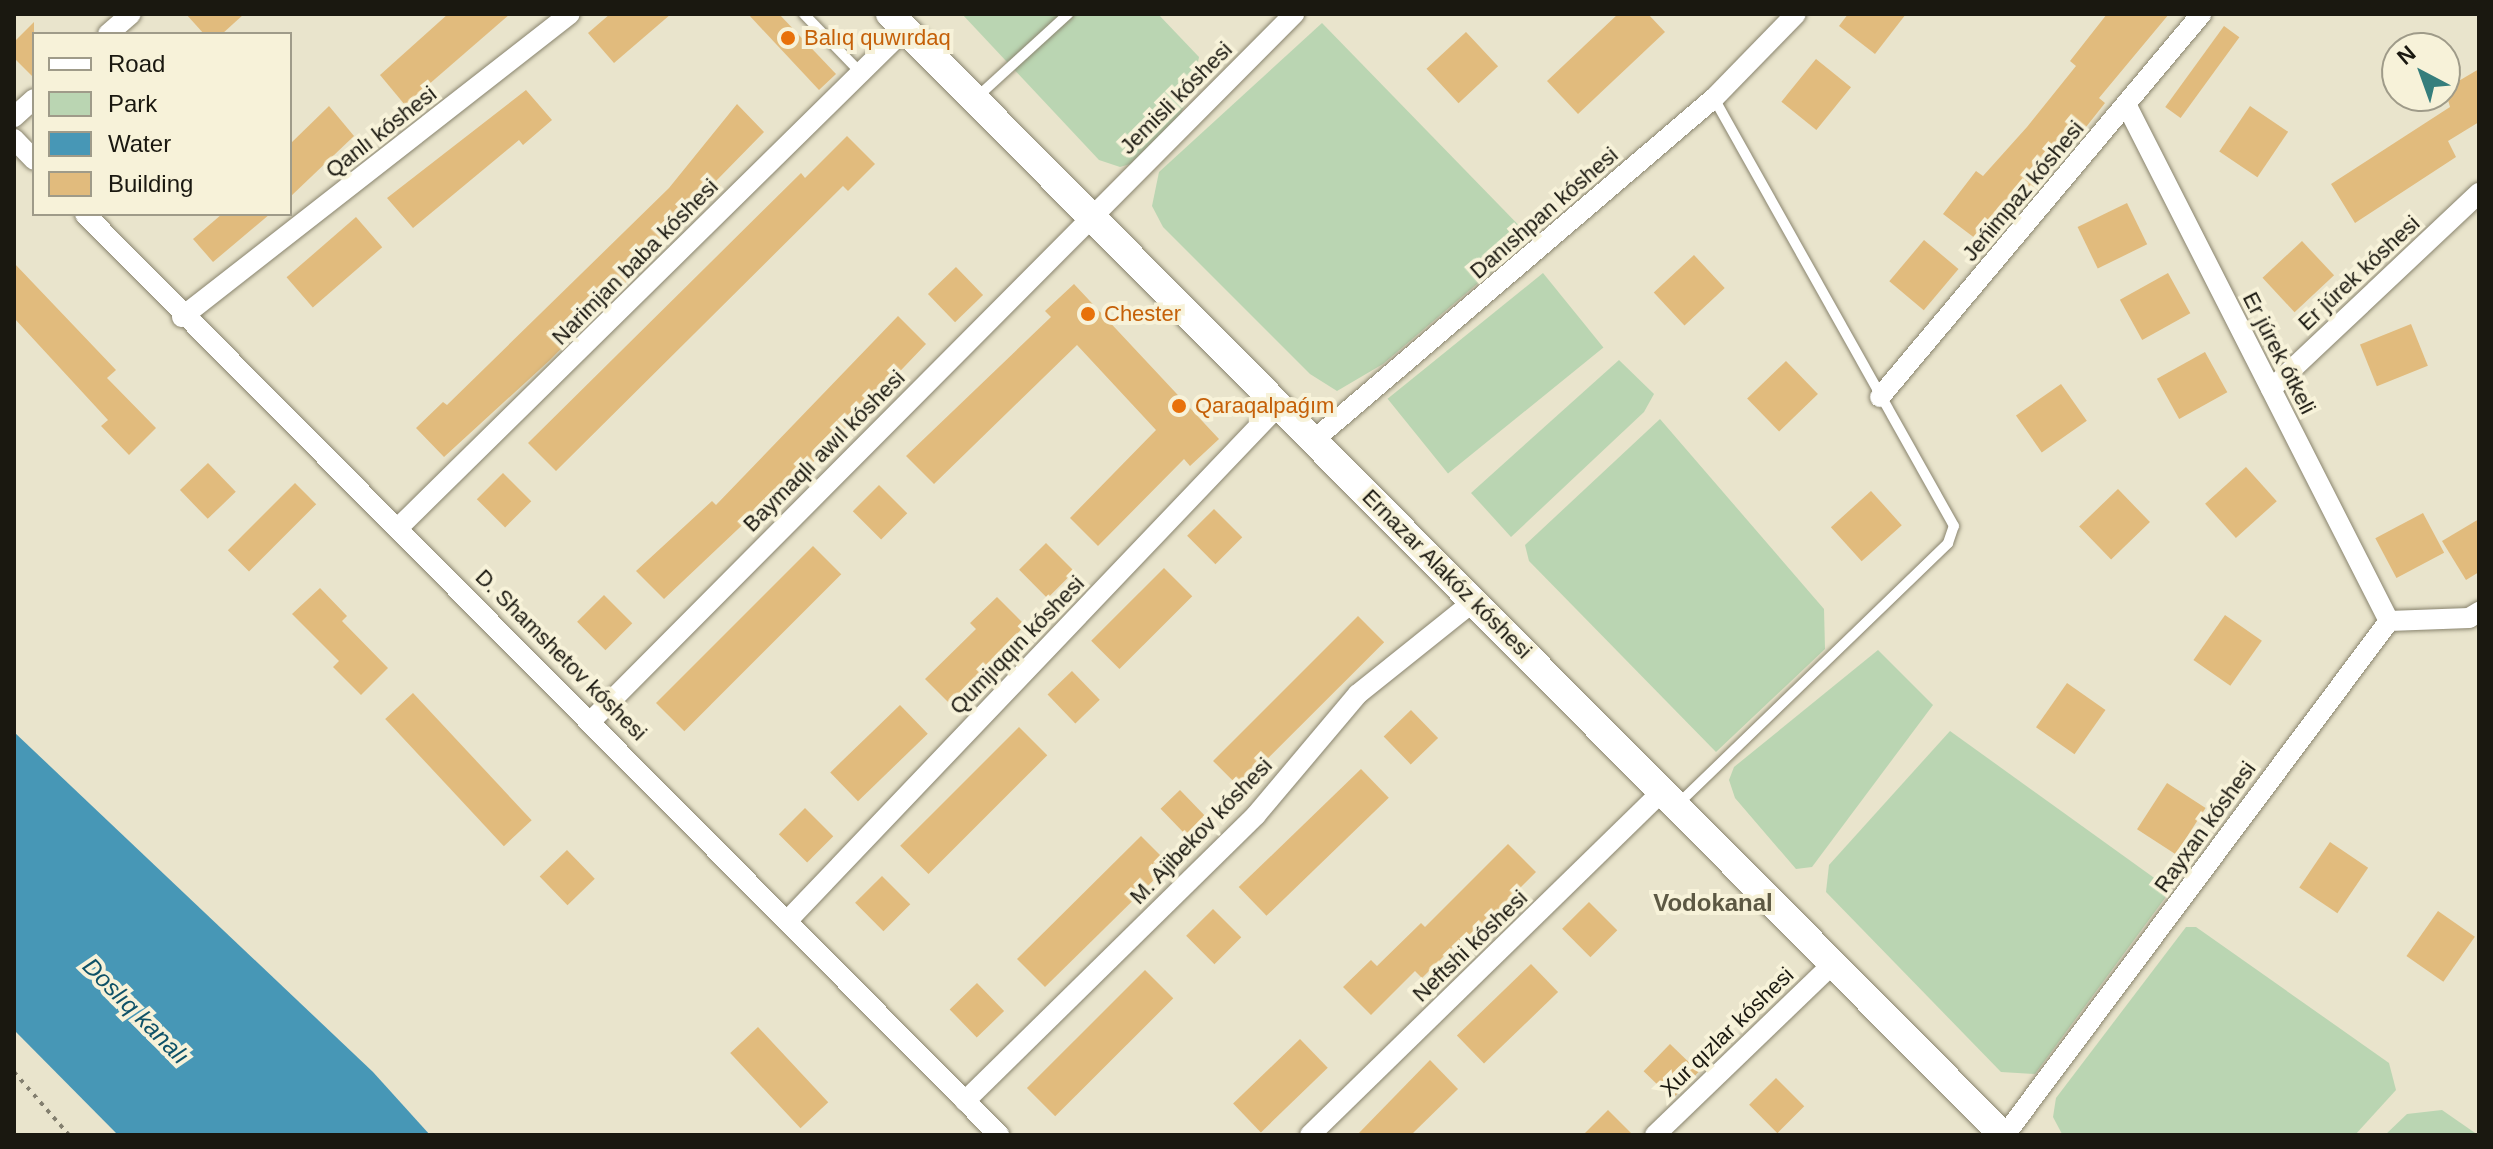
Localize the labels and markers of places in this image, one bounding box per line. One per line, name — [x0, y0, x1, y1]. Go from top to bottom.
place label: Balıq quwırdaq — [804, 25, 951, 51]
marker: Balıq quwırdaq — [779, 29, 797, 47]
place label: Chester — [1104, 301, 1181, 327]
marker: Chester — [1079, 305, 1097, 323]
place label: Qaraqalpaǵım — [1195, 393, 1334, 419]
marker: Qaraqalpaǵım — [1170, 397, 1188, 415]

